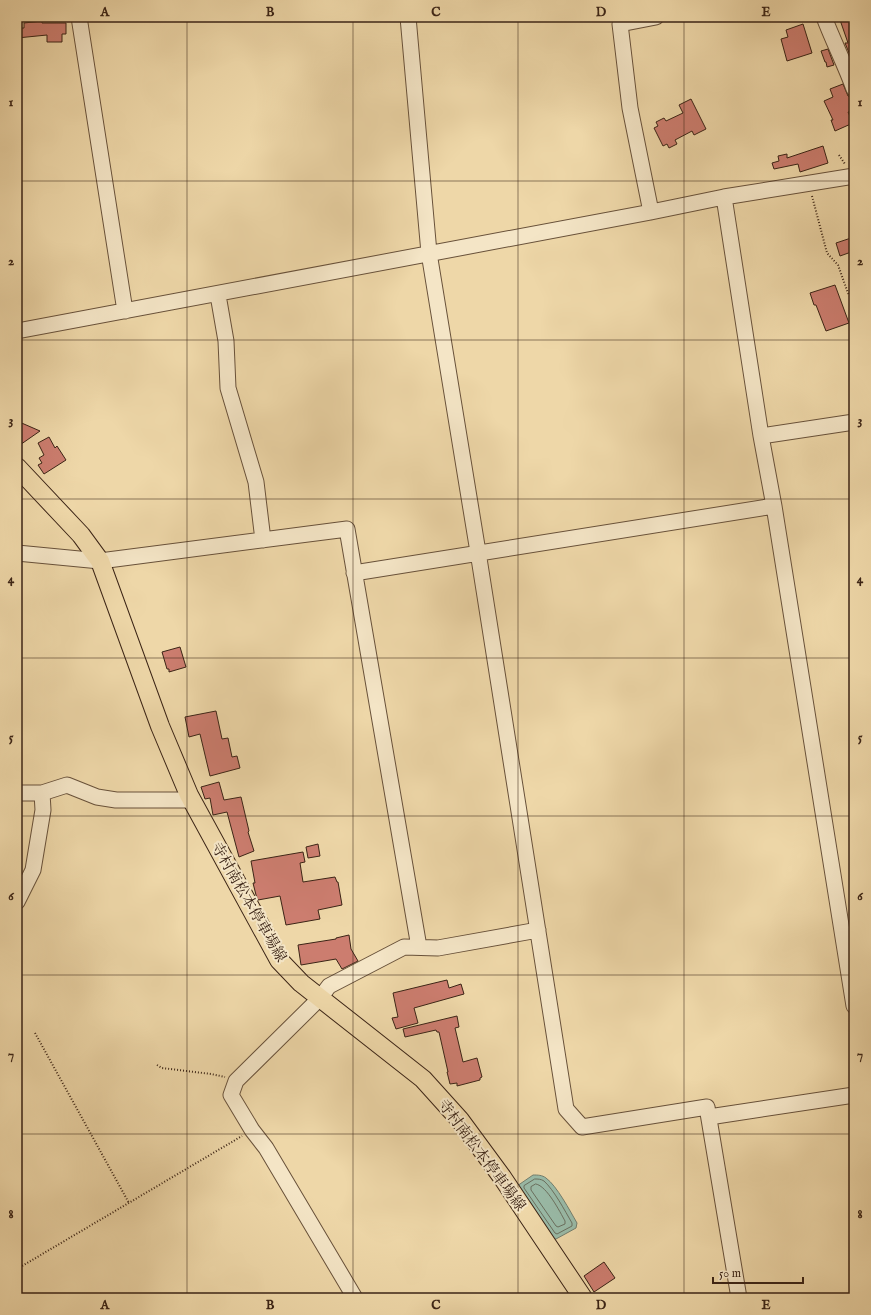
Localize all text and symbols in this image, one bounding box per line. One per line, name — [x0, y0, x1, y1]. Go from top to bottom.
text: A — [100, 4, 111, 21]
text: B — [266, 4, 275, 21]
text: C — [431, 4, 441, 21]
text: D — [596, 4, 607, 21]
text: E — [761, 4, 771, 21]
text: 1 — [9, 94, 14, 111]
text: 1 — [858, 94, 863, 111]
text: 2 — [8, 253, 14, 270]
text: 2 — [857, 253, 863, 270]
text: 3 — [9, 412, 14, 429]
text: 3 — [858, 412, 863, 429]
text: 4 — [8, 571, 15, 588]
text: 4 — [857, 571, 864, 588]
text: 5 — [9, 729, 14, 746]
text: 5 — [858, 729, 863, 746]
street label: 寺村南松本停車場線 — [207, 839, 291, 965]
text: 6 — [8, 888, 14, 905]
text: 6 — [857, 888, 863, 905]
text: 7 — [8, 1047, 14, 1064]
text: 7 — [857, 1047, 863, 1064]
street label: 寺村南松本停車場線 — [433, 1096, 530, 1215]
text: 8 — [8, 1206, 14, 1223]
text: 8 — [857, 1206, 863, 1223]
scale bar — [713, 1259, 803, 1285]
text: 50 m — [719, 1266, 741, 1281]
text: A — [100, 1297, 111, 1314]
text: B — [266, 1297, 275, 1314]
text: C — [431, 1297, 441, 1314]
text: D — [596, 1297, 607, 1314]
text: E — [761, 1297, 771, 1314]

